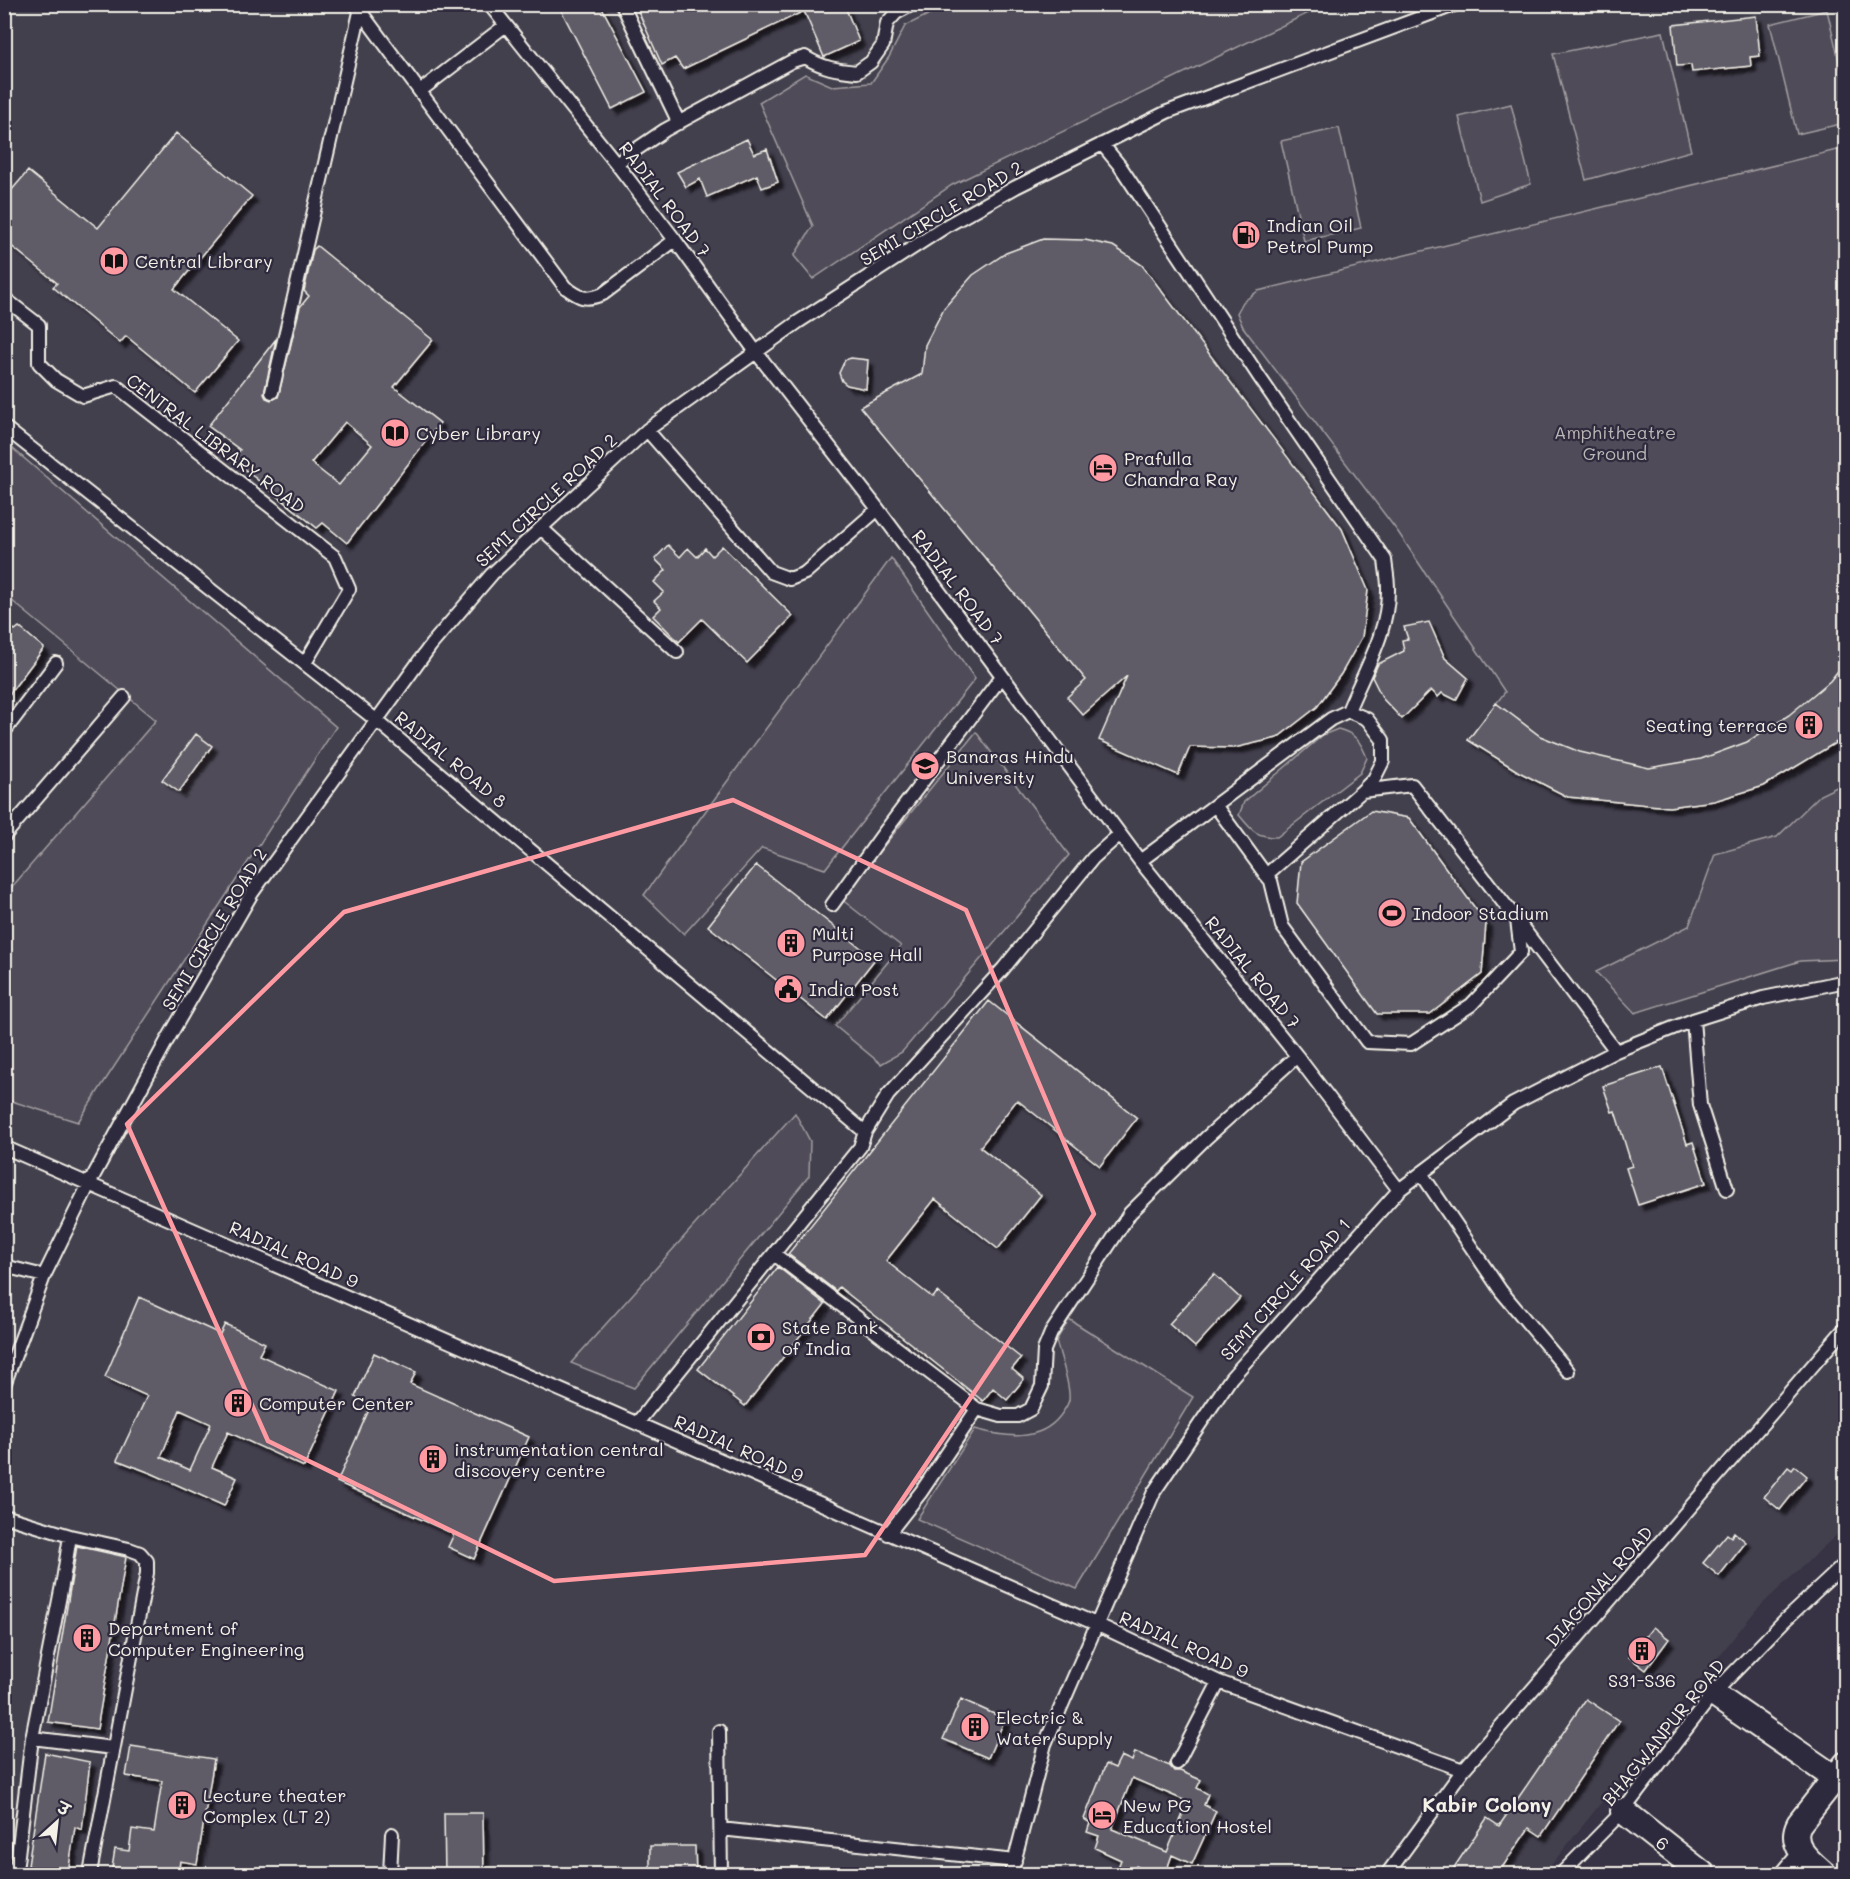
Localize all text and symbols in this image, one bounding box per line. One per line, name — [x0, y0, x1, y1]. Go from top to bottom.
street label: RADIAL ROAD 7 — [614, 137, 716, 261]
street label: SEMI CIRCLE ROAD 2 — [855, 155, 1027, 271]
place label: Indian Oil Petrol Pump — [1267, 213, 1373, 258]
fuel station icon: Indian Oil Petrol Pump — [1230, 219, 1262, 251]
library icon: Central Library — [98, 245, 130, 277]
place label: Central Library — [135, 249, 273, 273]
street label: CENTRAL LIBRARY ROAD — [122, 368, 310, 518]
library icon: Cyber Library — [379, 417, 411, 449]
park label: Amphitheatre Ground — [1554, 420, 1676, 465]
place label: Cyber Library — [416, 421, 541, 445]
street label: SEMI CIRCLE ROAD 2 — [470, 428, 622, 572]
place label: Prafulla Chandra Ray — [1124, 446, 1238, 491]
hotel icon: Prafulla Chandra Ray — [1087, 452, 1119, 484]
street label: RADIAL ROAD 7 — [907, 525, 1009, 649]
street label: RADIAL ROAD 8 — [390, 705, 512, 813]
building icon: Seating terrace — [1793, 709, 1825, 741]
place label: Seating terrace — [1646, 713, 1788, 737]
place label: Banaras Hindu University — [946, 744, 1074, 789]
school or university icon: Banaras Hindu University — [909, 750, 941, 782]
street label: SEMI CIRCLE ROAD 2 — [156, 843, 272, 1015]
sports icon: Indoor Stadium — [1376, 897, 1408, 929]
place label: Indoor Stadium — [1413, 901, 1549, 925]
street label: RADIAL ROAD 7 — [1200, 911, 1306, 1033]
place label: Multi Purpose Hall — [812, 921, 922, 966]
building icon: Multi Purpose Hall — [775, 927, 807, 959]
public building icon: India Post — [772, 973, 804, 1005]
place label: India Post — [809, 977, 899, 1001]
street label: SEMI CIRCLE ROAD 1 — [1215, 1213, 1355, 1365]
street label: RADIAL ROAD 9 — [226, 1215, 363, 1293]
place label: State Bank of India — [782, 1315, 878, 1360]
bank icon: State Bank of India — [745, 1321, 777, 1353]
building icon: Computer Center — [222, 1387, 254, 1419]
place label: Computer Center — [259, 1391, 414, 1415]
street label: RADIAL ROAD 9 — [671, 1409, 808, 1487]
place label: instrumentation central discovery centre — [454, 1437, 664, 1482]
building icon: instrumentation central discovery centre — [417, 1443, 449, 1475]
street label: DIAGONAL ROAD — [1540, 1521, 1658, 1651]
street label: RADIAL ROAD 9 — [1116, 1605, 1253, 1683]
place label: Department of Computer Engineering — [108, 1616, 304, 1661]
building icon: Department of Computer Engineering — [71, 1622, 103, 1654]
building icon: S31-S36 — [1626, 1635, 1658, 1667]
street label: BHAGWANPUR ROAD — [1596, 1654, 1730, 1810]
place label: S31-S36 — [1608, 1668, 1676, 1692]
place label: Electric & Water Supply — [996, 1705, 1113, 1750]
building icon: Electric & Water Supply — [959, 1711, 991, 1743]
place label: Lecture theater Complex (LT 2) — [203, 1783, 346, 1828]
building icon: Lecture theater Complex (LT 2) — [166, 1789, 198, 1821]
district label: Kabir Colony — [1422, 1791, 1552, 1817]
north arrow — [27, 1792, 87, 1852]
place label: New PG Education Hostel — [1123, 1793, 1272, 1838]
text: उ — [53, 1796, 75, 1821]
hotel icon: New PG Education Hostel — [1086, 1799, 1118, 1831]
street label: 6 — [1651, 1830, 1675, 1856]

